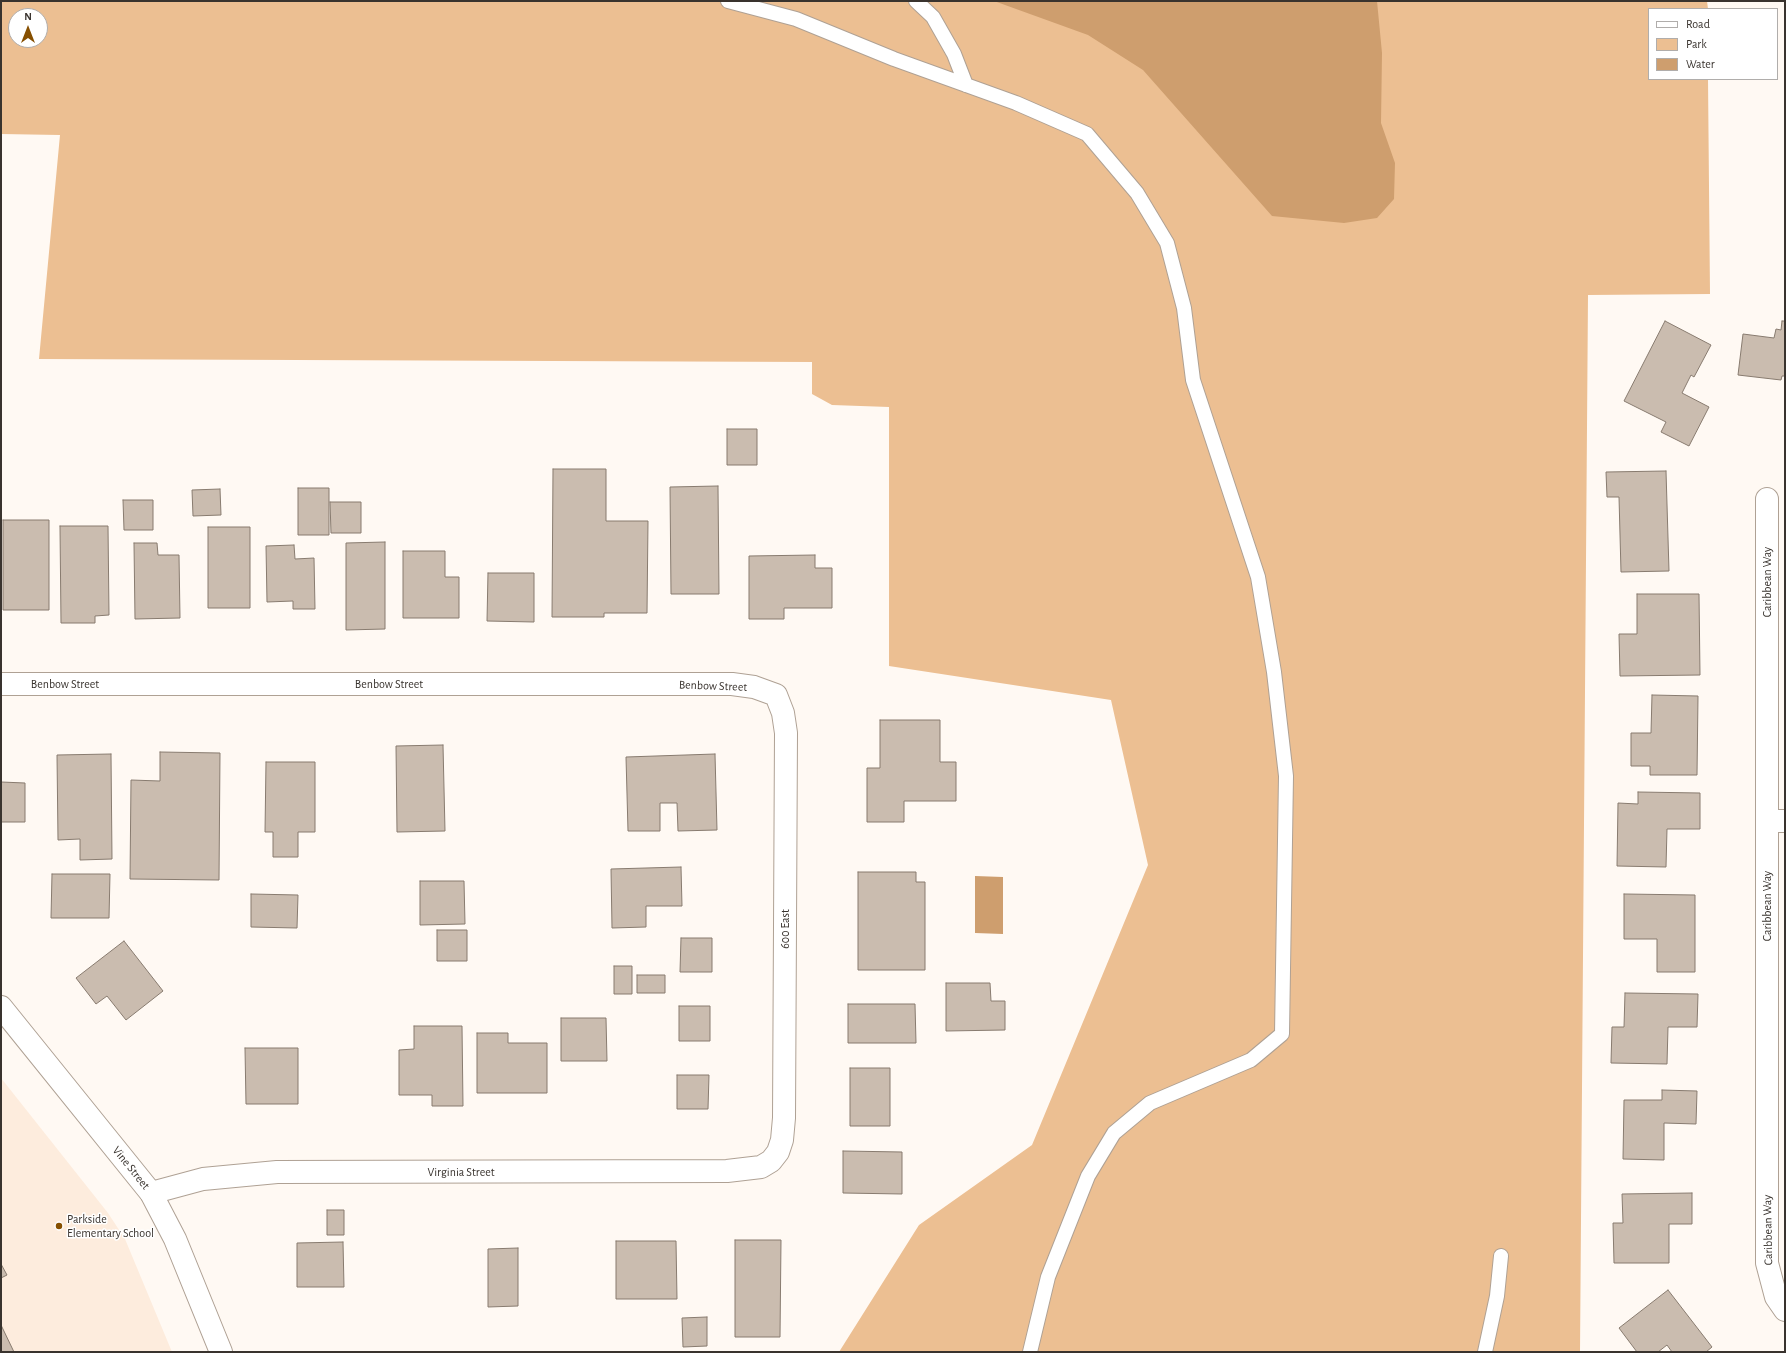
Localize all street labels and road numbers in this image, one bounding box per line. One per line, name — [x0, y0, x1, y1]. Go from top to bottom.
street label: Caribbean Way — [1760, 547, 1774, 617]
street label: Benbow Street — [31, 677, 99, 691]
street label: Benbow Street — [355, 677, 423, 691]
street label: Benbow Street — [679, 678, 747, 694]
street label: Caribbean Way — [1760, 871, 1774, 941]
street label: 600 East — [778, 909, 792, 949]
street label: Vine Street — [109, 1143, 153, 1193]
street label: Virginia Street — [427, 1165, 495, 1179]
street label: Caribbean Way — [1760, 1195, 1776, 1265]

